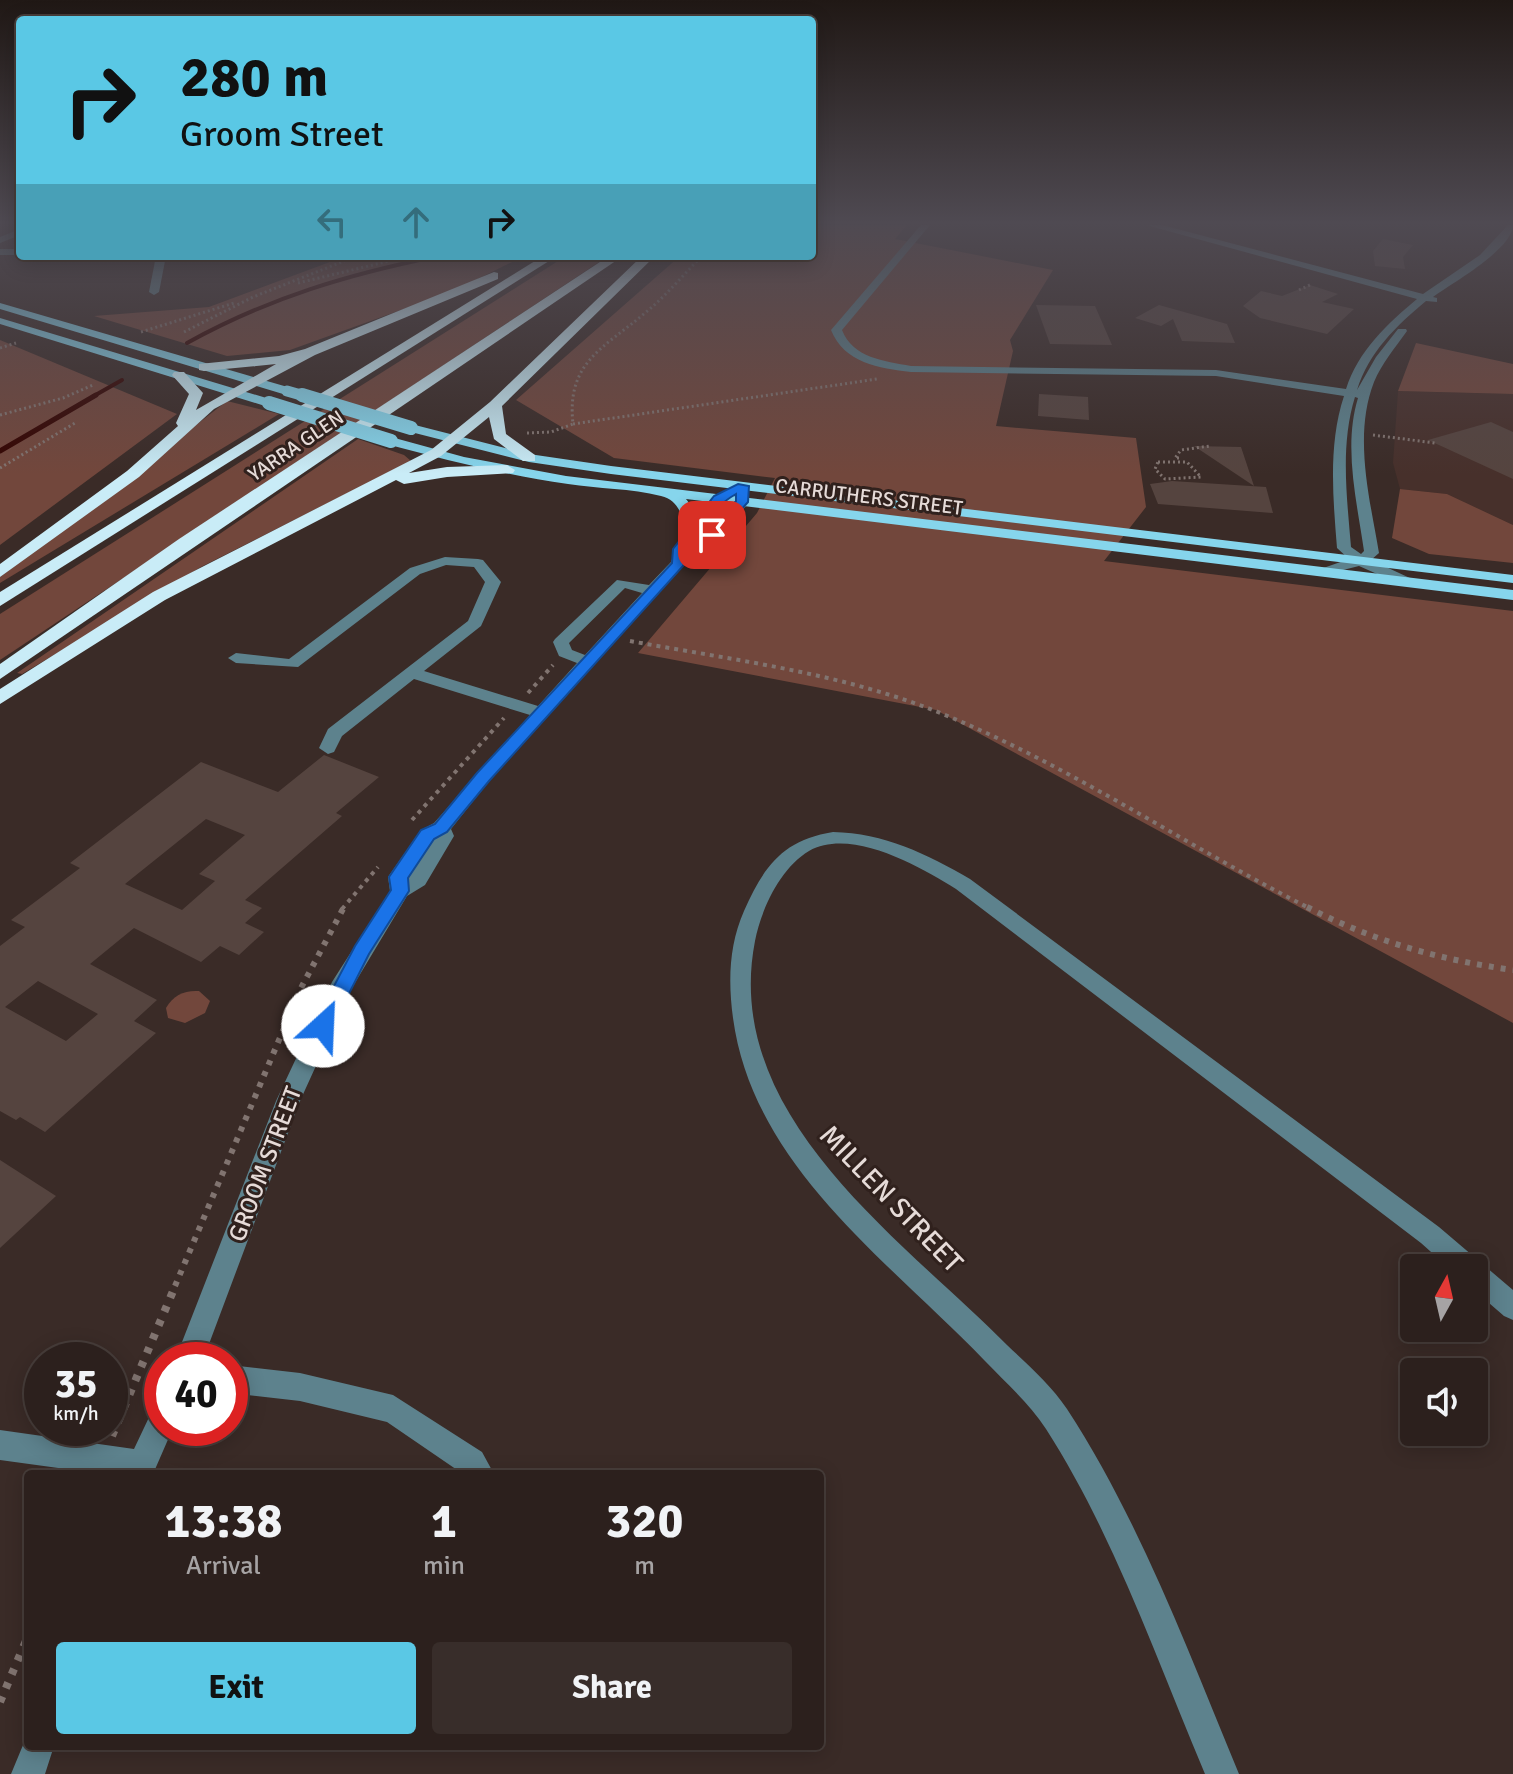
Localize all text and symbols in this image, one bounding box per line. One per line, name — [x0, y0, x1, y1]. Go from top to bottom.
text: 280 m — [180, 43, 328, 112]
icon: right — [48, 48, 152, 152]
text: Groom Street — [180, 112, 384, 157]
icon: left — [310, 200, 354, 244]
icon: ahead — [394, 200, 438, 244]
icon: right — [478, 200, 522, 244]
street label: YARRA GLEN — [243, 405, 349, 487]
street label: CARRUTHERS STREET — [774, 473, 964, 521]
pin — [678, 501, 746, 569]
icon: arrive — [690, 513, 734, 557]
position arrow — [281, 984, 365, 1068]
street label: GROOM STREET — [222, 1082, 308, 1246]
street label: MILLEN STREET — [812, 1118, 970, 1280]
north arrow — [1400, 1254, 1488, 1342]
map controls — [1400, 1254, 1488, 1446]
speed limit sign: 40 — [144, 1342, 248, 1446]
button: sound — [1400, 1358, 1488, 1446]
text: 35 — [54, 1359, 98, 1409]
text: km/h — [53, 1401, 99, 1426]
text: 13:38 — [165, 1492, 282, 1551]
text: 1 — [431, 1492, 457, 1551]
text: 320 — [606, 1492, 683, 1551]
text: Arrival — [186, 1550, 261, 1582]
text: min — [423, 1550, 465, 1582]
text: m — [634, 1550, 655, 1582]
button: Exit — [56, 1642, 416, 1734]
button: Share — [432, 1642, 792, 1734]

